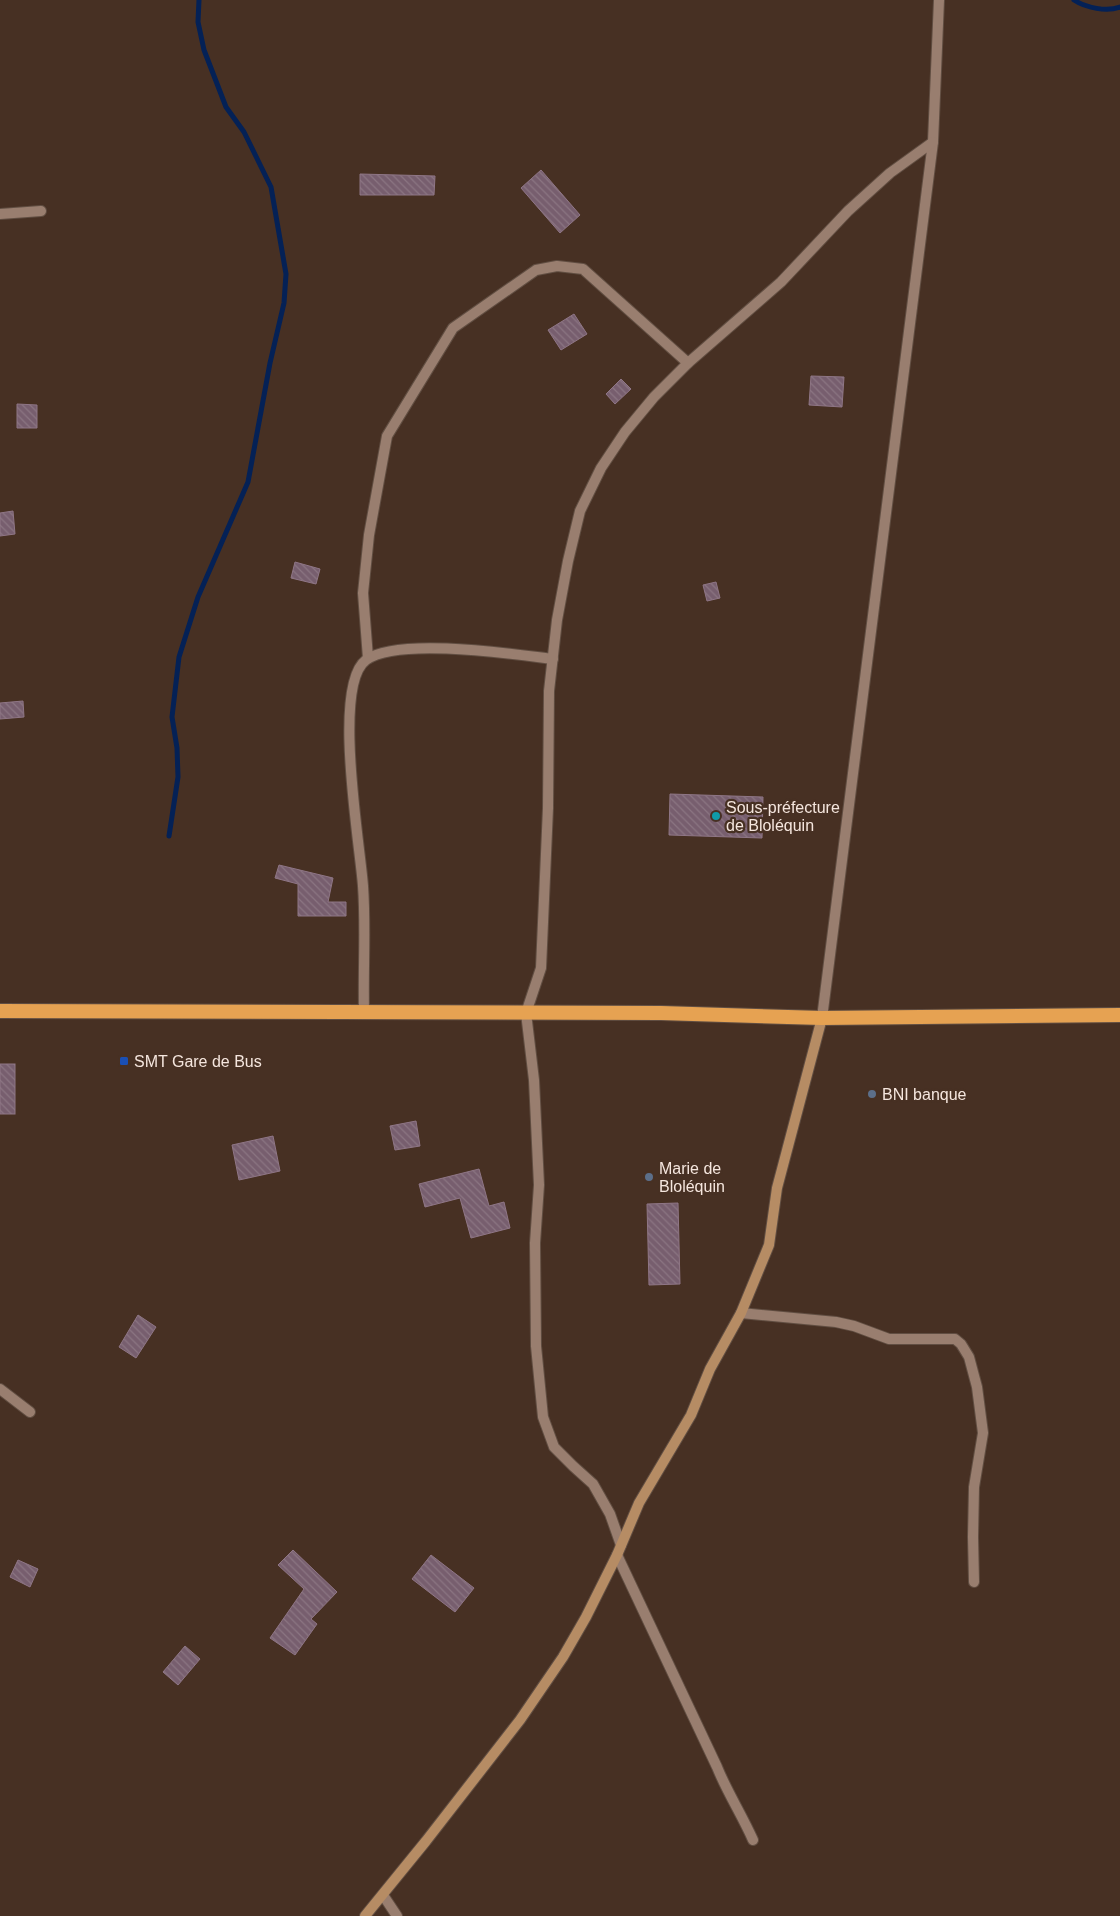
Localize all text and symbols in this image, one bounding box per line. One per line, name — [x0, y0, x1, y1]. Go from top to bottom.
place label: Sous-préfecture de Bloléquin — [726, 799, 840, 834]
marker: Sous-préfecture de Bloléquin — [710, 810, 722, 822]
place label: SMT Gare de Bus — [134, 1053, 262, 1070]
marker: SMT Gare de Bus — [118, 1055, 130, 1067]
place label: BNI banque — [882, 1086, 967, 1103]
marker: BNI banque — [866, 1088, 878, 1100]
place label: Marie de Bloléquin — [659, 1160, 725, 1195]
marker: Marie de Bloléquin — [643, 1171, 655, 1183]

